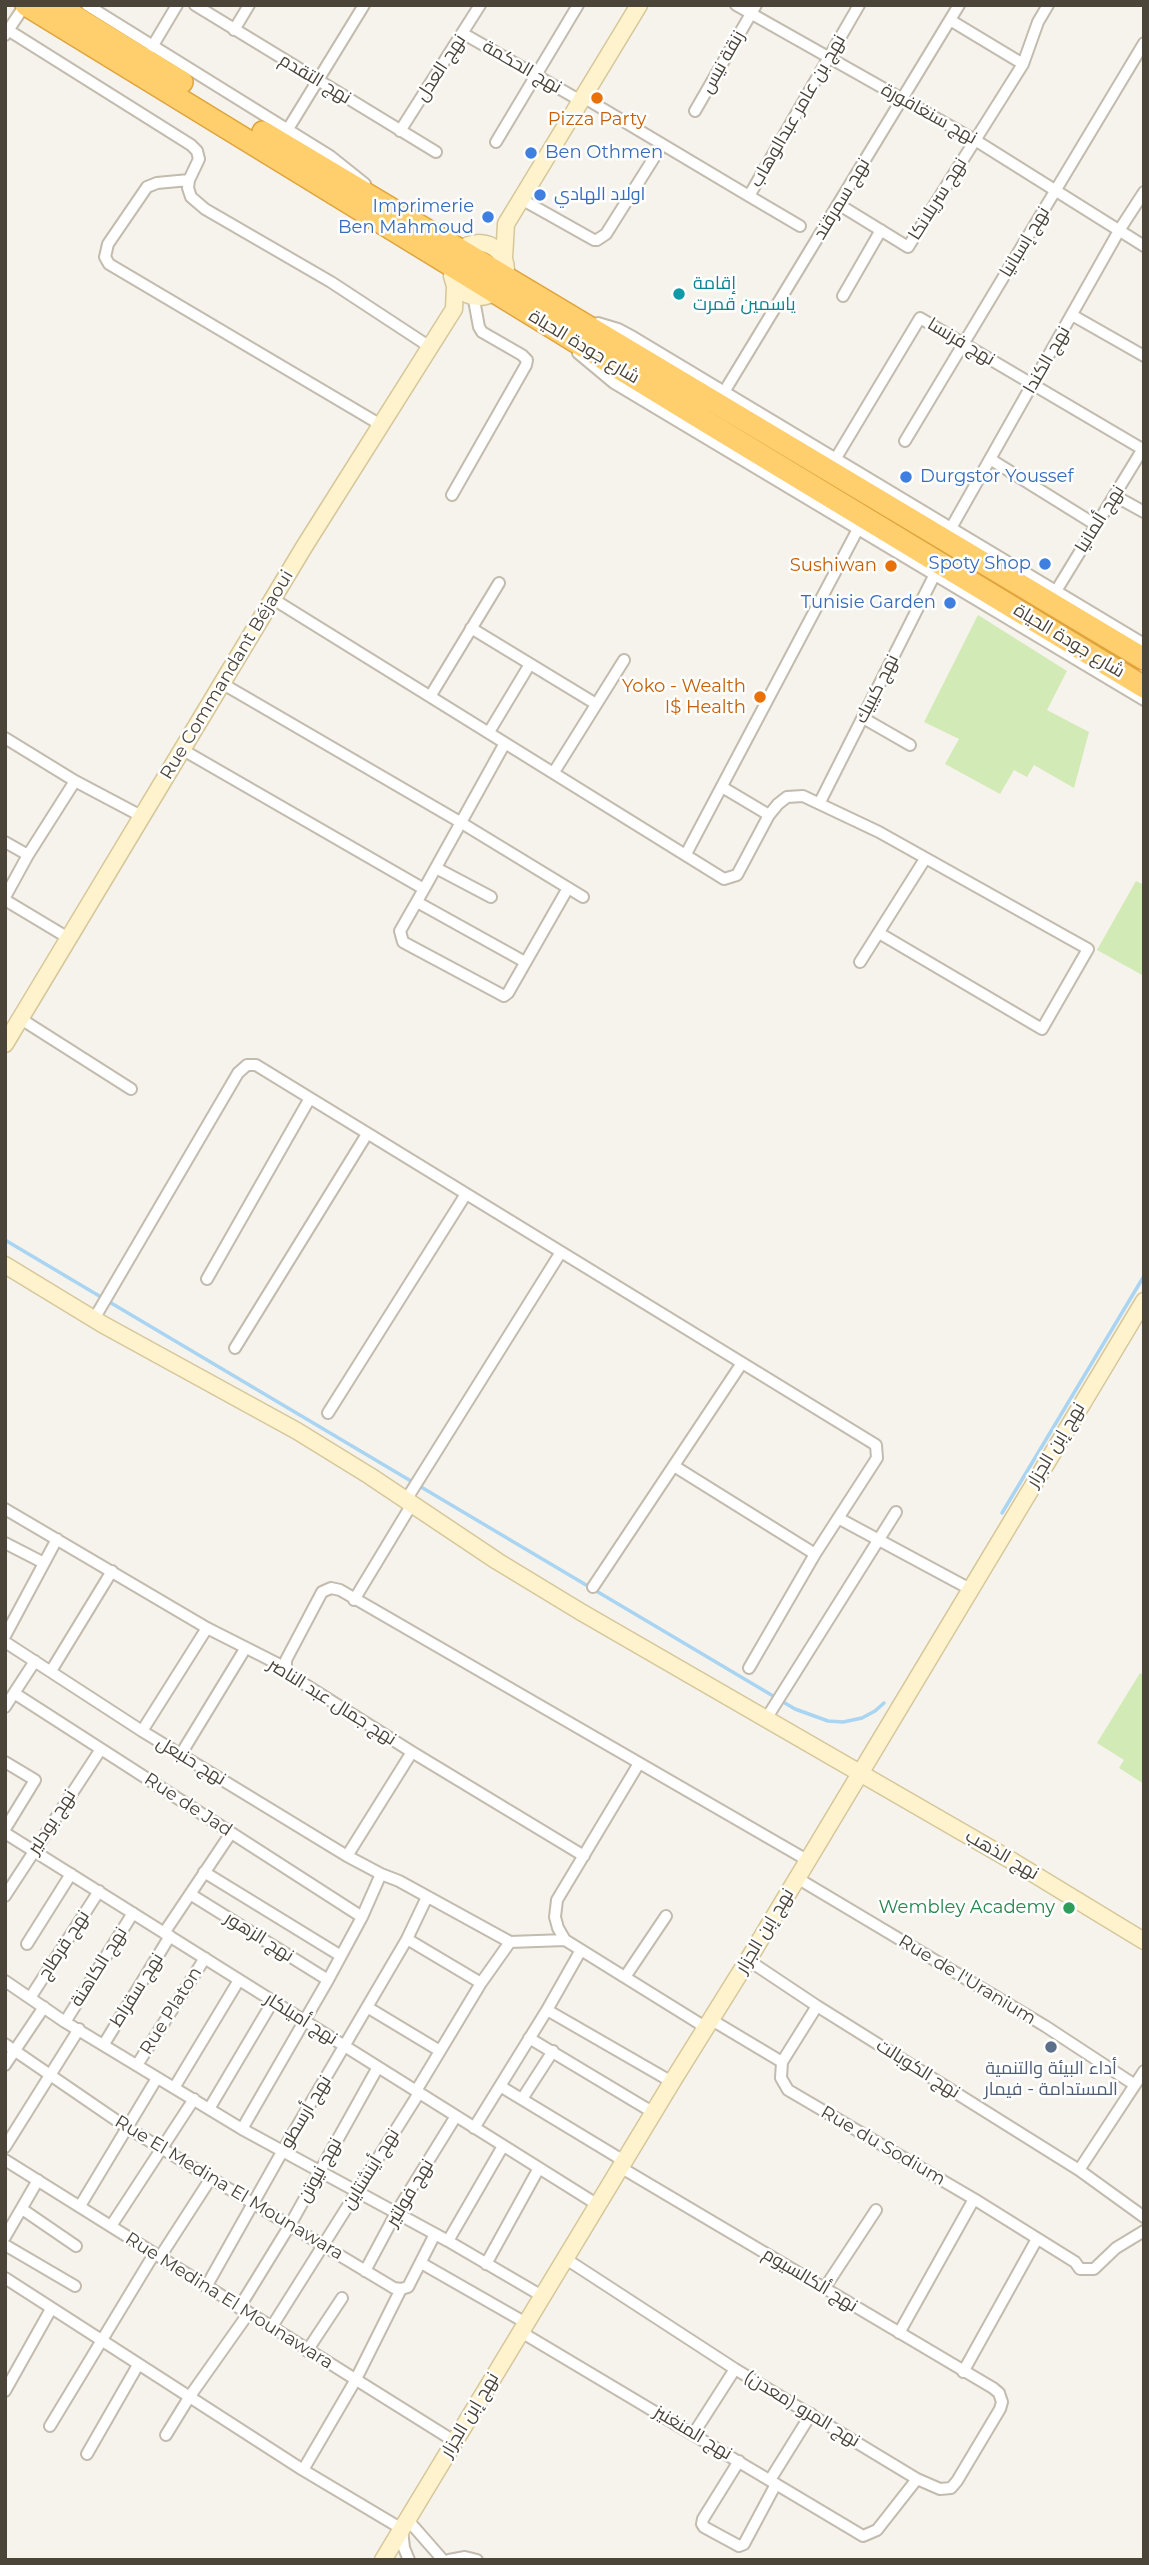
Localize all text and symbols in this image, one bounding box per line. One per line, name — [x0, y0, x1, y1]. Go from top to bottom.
street label: زنقة نيس — [696, 27, 750, 97]
street label: نهج العدل — [411, 30, 471, 106]
street label: نهج بن عامر عبدالوهاب — [746, 31, 850, 191]
street label: نهج الحكمة — [479, 36, 565, 98]
street label: نهج التقدم — [275, 49, 355, 109]
street label: نهج سنغافورة — [877, 79, 981, 149]
marker: Pizza Party — [589, 90, 605, 106]
place label: Pizza Party — [548, 109, 646, 131]
place label: Ben Othmen — [545, 142, 663, 164]
marker: Ben Othmen — [523, 145, 539, 161]
street label: نهج سمرقند — [809, 154, 875, 244]
street label: نهج سريلانكا — [904, 154, 972, 244]
place label: اولاد الهادي — [554, 184, 645, 206]
marker: اولاد الهادي — [532, 187, 548, 203]
place label: Imprimerie Ben Mahmoud — [338, 196, 474, 238]
street label: نهج إسبانيا — [996, 203, 1054, 281]
marker: Imprimerie Ben Mahmoud — [480, 209, 496, 225]
place label: إقامة ياسمين قمرت — [693, 273, 795, 316]
marker: إقامة ياسمين قمرت — [671, 286, 687, 302]
street label: شارع جودة الحياة — [525, 305, 643, 389]
street label: نهج فرنسا — [923, 314, 999, 370]
street label: نهج الكندا — [1019, 323, 1075, 397]
place label: Durgstor Youssef — [920, 466, 1074, 488]
marker: Durgstor Youssef — [898, 469, 914, 485]
street label: نهج ألمانيا — [1071, 481, 1129, 557]
place label: Spoty Shop — [929, 553, 1031, 575]
place label: Sushiwan — [790, 555, 877, 577]
marker: Spoty Shop — [1037, 556, 1053, 572]
marker: Sushiwan — [883, 558, 899, 574]
street label: Rue Commandant Béjaoui — [156, 566, 298, 784]
place label: Tunisie Garden — [801, 592, 936, 614]
marker: Tunisie Garden — [942, 595, 958, 611]
street label: شارع جودة الحياة — [1010, 599, 1128, 683]
street label: نهج كيبيك — [850, 651, 904, 727]
place label: Yoko - Wealth I$ Health — [622, 676, 746, 718]
marker: Yoko - Wealth I$ Health — [752, 689, 768, 705]
street label: نهج إبن الجزار — [1022, 1399, 1090, 1491]
street label: نهج جمال عبد الناصر — [264, 1654, 400, 1750]
street label: نهج حنبعل — [152, 1732, 230, 1790]
street label: Rue de Jad — [140, 1769, 236, 1841]
street label: نهج بودلير — [23, 1786, 81, 1858]
street label: نهج الذهب — [961, 1825, 1043, 1885]
street label: نهج إبن الجزار — [731, 1885, 799, 1977]
place label: Wembley Academy — [879, 1897, 1055, 1919]
marker: Wembley Academy — [1061, 1900, 1077, 1916]
street label: نهج قرطاج — [34, 1906, 94, 1984]
street label: نهج الزهور — [220, 1907, 298, 1967]
street label: نهج الكاهنة — [66, 1923, 132, 2011]
street label: Rue de l'Uranium — [894, 1930, 1040, 2030]
street label: نهج سقراط — [106, 1949, 168, 2031]
street label: Rue Platon — [135, 1963, 207, 2059]
street label: نهج أميلكار — [261, 1988, 341, 2050]
street label: نهج الكوبالت — [872, 2035, 964, 2103]
marker: أداء البيئة والتنمية المستدامة - فيمار — [1043, 2039, 1059, 2055]
place label: أداء البيئة والتنمية المستدامة - فيمار — [984, 2058, 1118, 2100]
street label: نهج أرسطو — [276, 2072, 336, 2152]
street label: Rue du Sodium — [817, 2102, 949, 2190]
street label: Rue El Medina El Mounawara — [111, 2111, 347, 2265]
street label: نهج أينشتاين — [338, 2125, 404, 2213]
street label: نهج نيوتن — [293, 2134, 347, 2206]
street label: نهج فولتير — [381, 2155, 439, 2231]
street label: Rue Medina El Mounawara — [121, 2228, 337, 2374]
street label: نهج ألكالسيوم — [759, 2243, 861, 2317]
street label: نهج المرو (معدن) — [740, 2366, 864, 2452]
street label: نهج إبن الجزار — [436, 2369, 504, 2461]
street label: نهج المنغنيز — [650, 2401, 736, 2465]

